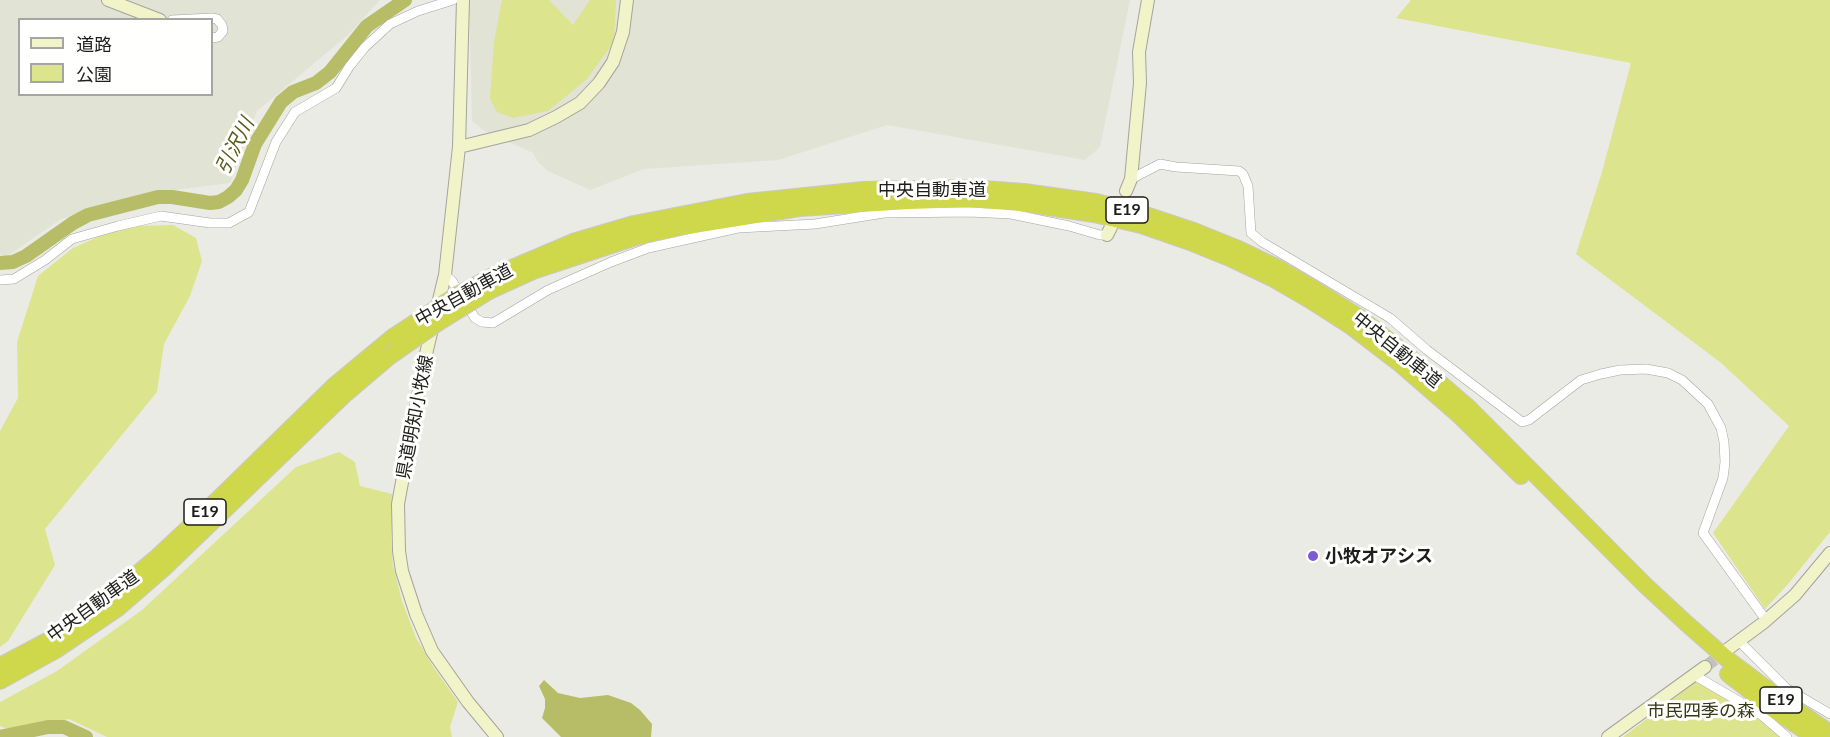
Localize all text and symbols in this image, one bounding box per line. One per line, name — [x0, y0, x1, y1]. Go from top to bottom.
legend — [18, 18, 213, 96]
text: 道路 — [76, 33, 112, 55]
text: 公園 — [76, 63, 112, 85]
water label: 引沢川 — [211, 114, 259, 178]
street label: 中央自動車道 — [878, 179, 986, 201]
road number: E19 — [1106, 197, 1148, 223]
street label: 中央自動車道 — [412, 259, 516, 331]
street label: 中央自動車道 — [1348, 308, 1446, 392]
street label: 県道明知小牧線 — [392, 353, 438, 481]
road number: E19 — [184, 499, 226, 525]
place label: 小牧オアシス — [1325, 545, 1433, 567]
marker: 小牧オアシス — [1306, 549, 1320, 563]
street label: 中央自動車道 — [43, 566, 143, 646]
road number: E19 — [1760, 687, 1802, 713]
park label: 市民四季の森 — [1647, 700, 1755, 722]

